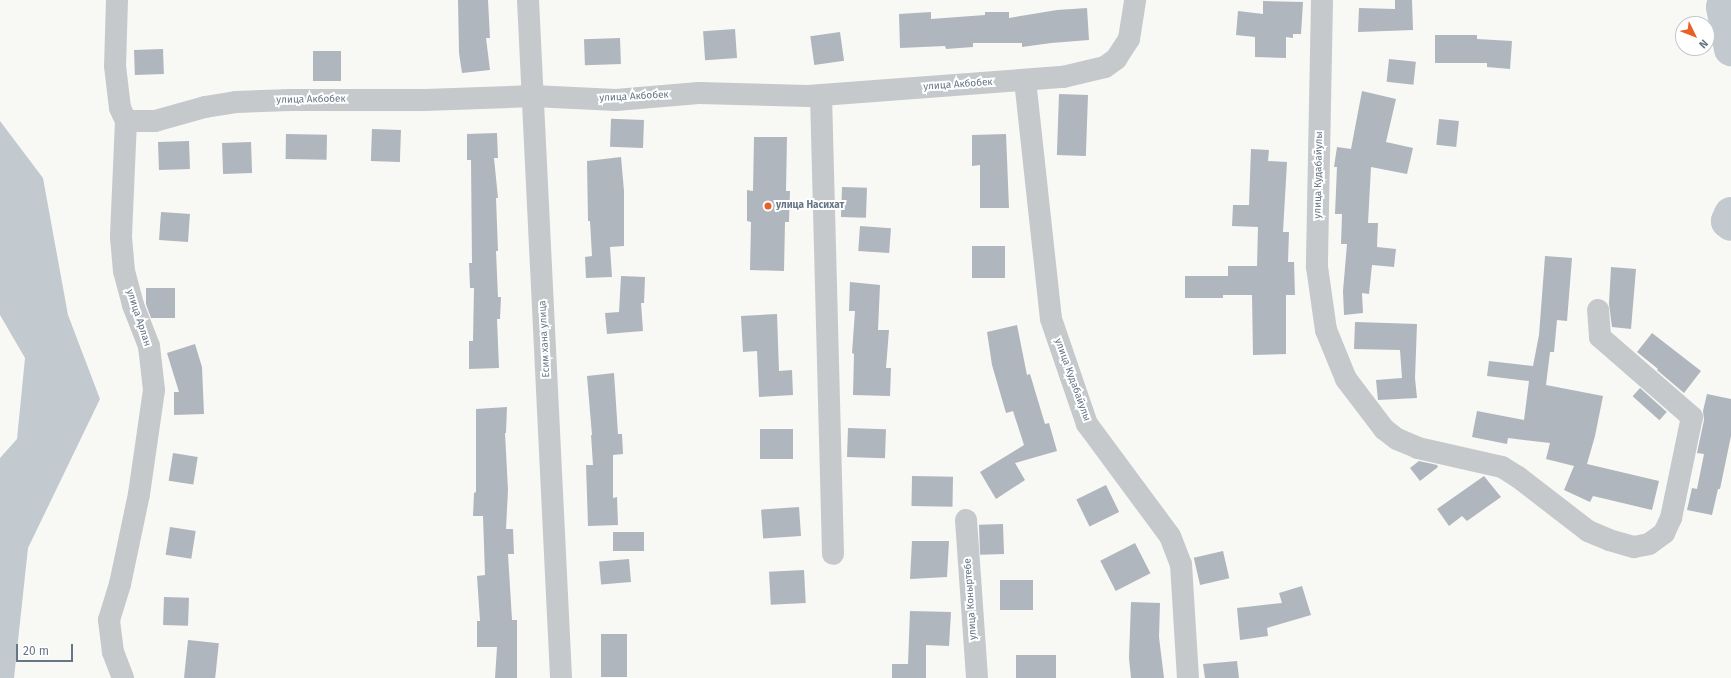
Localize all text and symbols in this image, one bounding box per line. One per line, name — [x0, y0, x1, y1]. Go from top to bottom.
north arrow — [1675, 16, 1715, 56]
text: N — [1696, 37, 1711, 51]
street label: улица Акбобек — [923, 77, 993, 93]
street label: улица Акбобек — [599, 89, 669, 105]
street label: улица Акбобек — [276, 93, 346, 107]
street label: улица Кудабайулы — [1312, 131, 1326, 219]
place label: улица Насихат — [776, 200, 844, 212]
marker: улица Насихат — [763, 201, 773, 211]
street label: улица Арлан — [123, 288, 153, 348]
street label: Есим хана улица — [537, 300, 553, 378]
street label: улица Кудабайулы — [1051, 337, 1093, 423]
street label: улица Коныртебе — [962, 558, 980, 640]
scale bar — [18, 636, 75, 662]
text: 20 m — [23, 644, 49, 658]

